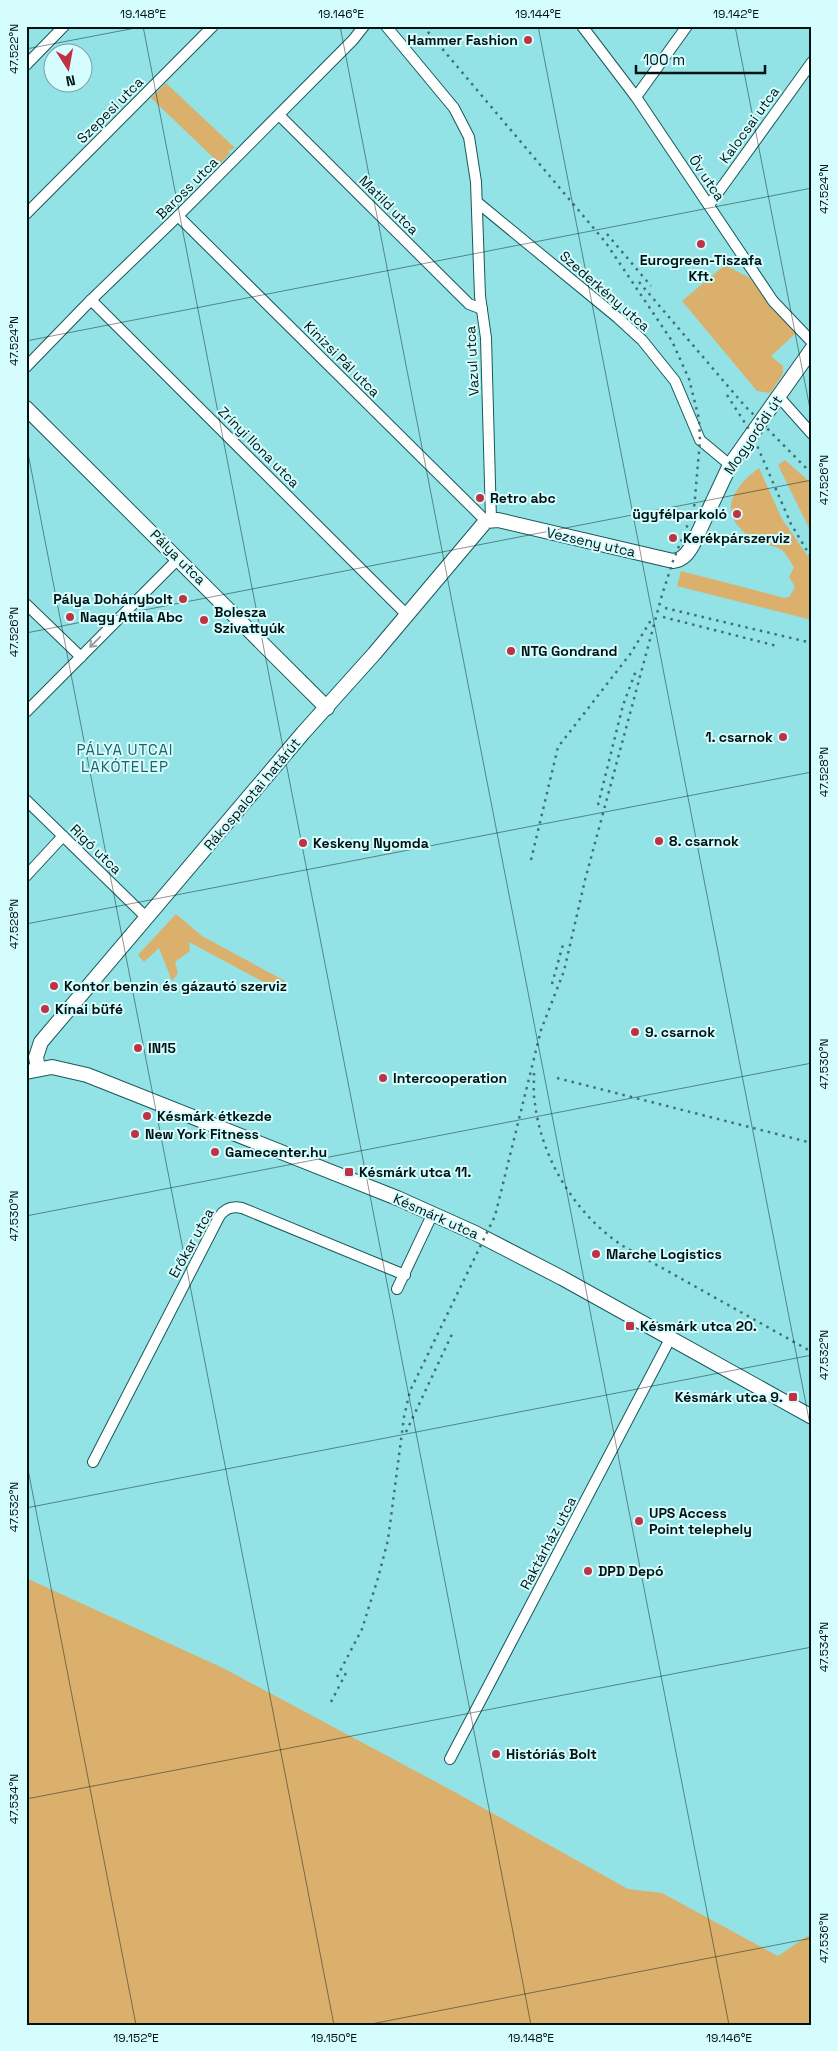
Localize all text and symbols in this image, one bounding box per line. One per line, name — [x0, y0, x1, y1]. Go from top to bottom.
text: 19.148°E — [120, 6, 166, 22]
text: 19.146°E — [318, 6, 364, 22]
text: 19.144°E — [515, 6, 561, 22]
text: 19.142°E — [713, 6, 759, 22]
text: 47.522°N — [6, 24, 22, 74]
place label: Hammer Fashion — [407, 31, 518, 49]
marker: Hammer Fashion — [522, 34, 534, 46]
north arrow — [42, 42, 92, 92]
scale bar — [636, 42, 764, 74]
text: 100 m — [643, 50, 685, 69]
text: N — [64, 71, 77, 90]
street label: Szepesi utca — [73, 73, 147, 147]
street label: Kalocsai utca — [715, 83, 783, 167]
street label: Öv utca — [685, 152, 729, 204]
street label: Baross utca — [152, 153, 222, 223]
text: 47.524°N — [816, 164, 832, 214]
street label: Matild utca — [355, 171, 423, 239]
marker: Eurogreen-Tiszafa Kft. — [695, 238, 707, 250]
street label: Szederkény utca — [556, 247, 654, 335]
place label: Eurogreen-Tiszafa Kft. — [640, 251, 762, 285]
text: 47.524°N — [6, 316, 22, 366]
street label: Kinizsi Pál utca — [300, 317, 384, 401]
street label: Vazul utca — [461, 325, 483, 397]
street label: Mogyoródi út — [720, 392, 786, 478]
street label: Zrínyi Ilona utca — [215, 403, 303, 491]
text: 47.526°N — [816, 455, 832, 505]
place label: Retro abc — [490, 489, 556, 507]
marker: Retro abc — [474, 492, 486, 504]
place label: ügyfélparkoló — [632, 505, 727, 523]
marker: ügyfélparkoló — [731, 508, 743, 520]
street label: Vezseny utca — [545, 523, 637, 561]
street label: Pálya utca — [146, 525, 210, 589]
place label: Kerékpárszerviz — [683, 529, 790, 547]
marker: Kerékpárszerviz — [667, 532, 679, 544]
place label: Pálya Dohánybolt — [53, 590, 173, 608]
marker: Pálya Dohánybolt — [177, 593, 189, 605]
place label: Bolesza Szivattyúk — [214, 603, 285, 637]
text: 47.526°N — [6, 607, 22, 657]
place label: Nagy Attila Abc — [80, 608, 183, 626]
marker: Nagy Attila Abc — [64, 611, 76, 623]
marker: Bolesza Szivattyúk — [198, 614, 210, 626]
one-way arrow — [89, 636, 101, 649]
place label: NTG Gondrand — [521, 642, 617, 660]
marker: NTG Gondrand — [505, 645, 517, 657]
place label: 1. csarnok — [705, 728, 773, 746]
marker: 1. csarnok — [777, 731, 789, 743]
street label: Rákospalotai határút — [200, 734, 304, 854]
district label: PÁLYA UTCAI LAKÓTELEP — [76, 740, 174, 776]
text: 47.528°N — [816, 747, 832, 797]
street label: Rigó utca — [66, 820, 126, 878]
place label: 8. csarnok — [669, 832, 739, 850]
place label: Keskeny Nyomda — [313, 834, 429, 852]
marker: 8. csarnok — [653, 835, 665, 847]
marker: Keskeny Nyomda — [297, 837, 309, 849]
text: 47.528°N — [6, 899, 22, 949]
place label: Kontor benzin és gázautó szerviz — [64, 977, 287, 995]
marker: Kontor benzin és gázautó szerviz — [48, 980, 60, 992]
place label: Kínai büfé — [55, 1000, 123, 1018]
marker: Kínai büfé — [39, 1003, 51, 1015]
place label: 9. csarnok — [645, 1023, 715, 1041]
marker: 9. csarnok — [629, 1026, 641, 1038]
place label: IN15 — [148, 1039, 176, 1057]
text: 47.530°N — [816, 1039, 832, 1089]
marker: IN15 — [132, 1042, 144, 1054]
place label: Intercooperation — [393, 1069, 507, 1087]
marker: Intercooperation — [377, 1072, 389, 1084]
place label: Késmárk étkezde — [157, 1107, 272, 1125]
marker: Késmárk étkezde — [141, 1110, 153, 1122]
place label: New York Fitness — [145, 1125, 259, 1143]
marker: New York Fitness — [129, 1128, 141, 1140]
place label: Gamecenter.hu — [225, 1143, 327, 1161]
marker: Gamecenter.hu — [209, 1146, 221, 1158]
place label: Késmárk utca 11. — [359, 1163, 471, 1181]
marker: Késmárk utca 11. — [343, 1166, 355, 1178]
street label: Késmárk utca — [390, 1189, 482, 1243]
text: 47.530°N — [6, 1191, 22, 1241]
street label: Erőkar utca — [164, 1205, 218, 1281]
place label: Marche Logistics — [606, 1245, 722, 1263]
marker: Marche Logistics — [590, 1248, 602, 1260]
place label: Késmárk utca 20. — [640, 1317, 757, 1335]
marker: Késmárk utca 20. — [624, 1320, 636, 1332]
text: 47.532°N — [816, 1330, 832, 1380]
place label: Késmárk utca 9. — [675, 1388, 783, 1406]
marker: Késmárk utca 9. — [787, 1391, 799, 1403]
text: 47.532°N — [6, 1482, 22, 1532]
street label: Raktárház utca — [516, 1493, 580, 1593]
place label: UPS Access Point telephely — [649, 1504, 752, 1538]
marker: UPS Access Point telephely — [633, 1515, 645, 1527]
place label: DPD Depó — [598, 1562, 664, 1580]
marker: DPD Depó — [582, 1565, 594, 1577]
text: 47.534°N — [816, 1622, 832, 1672]
place label: Históriás Bolt — [506, 1745, 597, 1763]
marker: Históriás Bolt — [490, 1748, 502, 1760]
text: 47.534°N — [6, 1774, 22, 1824]
text: 47.536°N — [816, 1913, 832, 1963]
text: 19.152°E — [113, 2030, 159, 2046]
text: 19.150°E — [311, 2030, 357, 2046]
text: 19.148°E — [508, 2030, 554, 2046]
text: 19.146°E — [706, 2030, 752, 2046]

